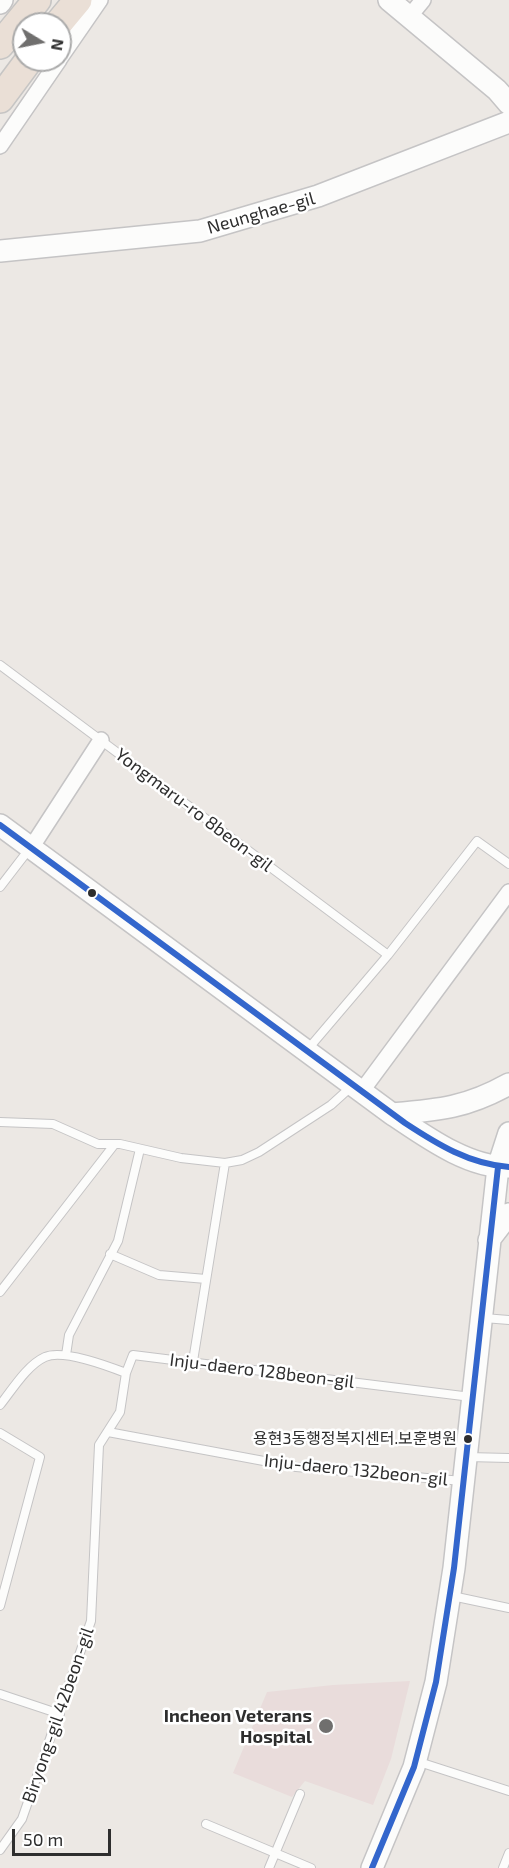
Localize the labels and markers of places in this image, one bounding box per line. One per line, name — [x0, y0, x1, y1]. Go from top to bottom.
unlabelled marker — [86, 887, 98, 899]
place label: 용현3동행정복지센터.보훈병원 — [253, 1429, 457, 1449]
marker: 용현3동행정복지센터.보훈병원 — [462, 1433, 474, 1445]
place label: Incheon Veterans Hospital — [164, 1705, 312, 1748]
marker: Incheon Veterans Hospital — [317, 1717, 335, 1735]

